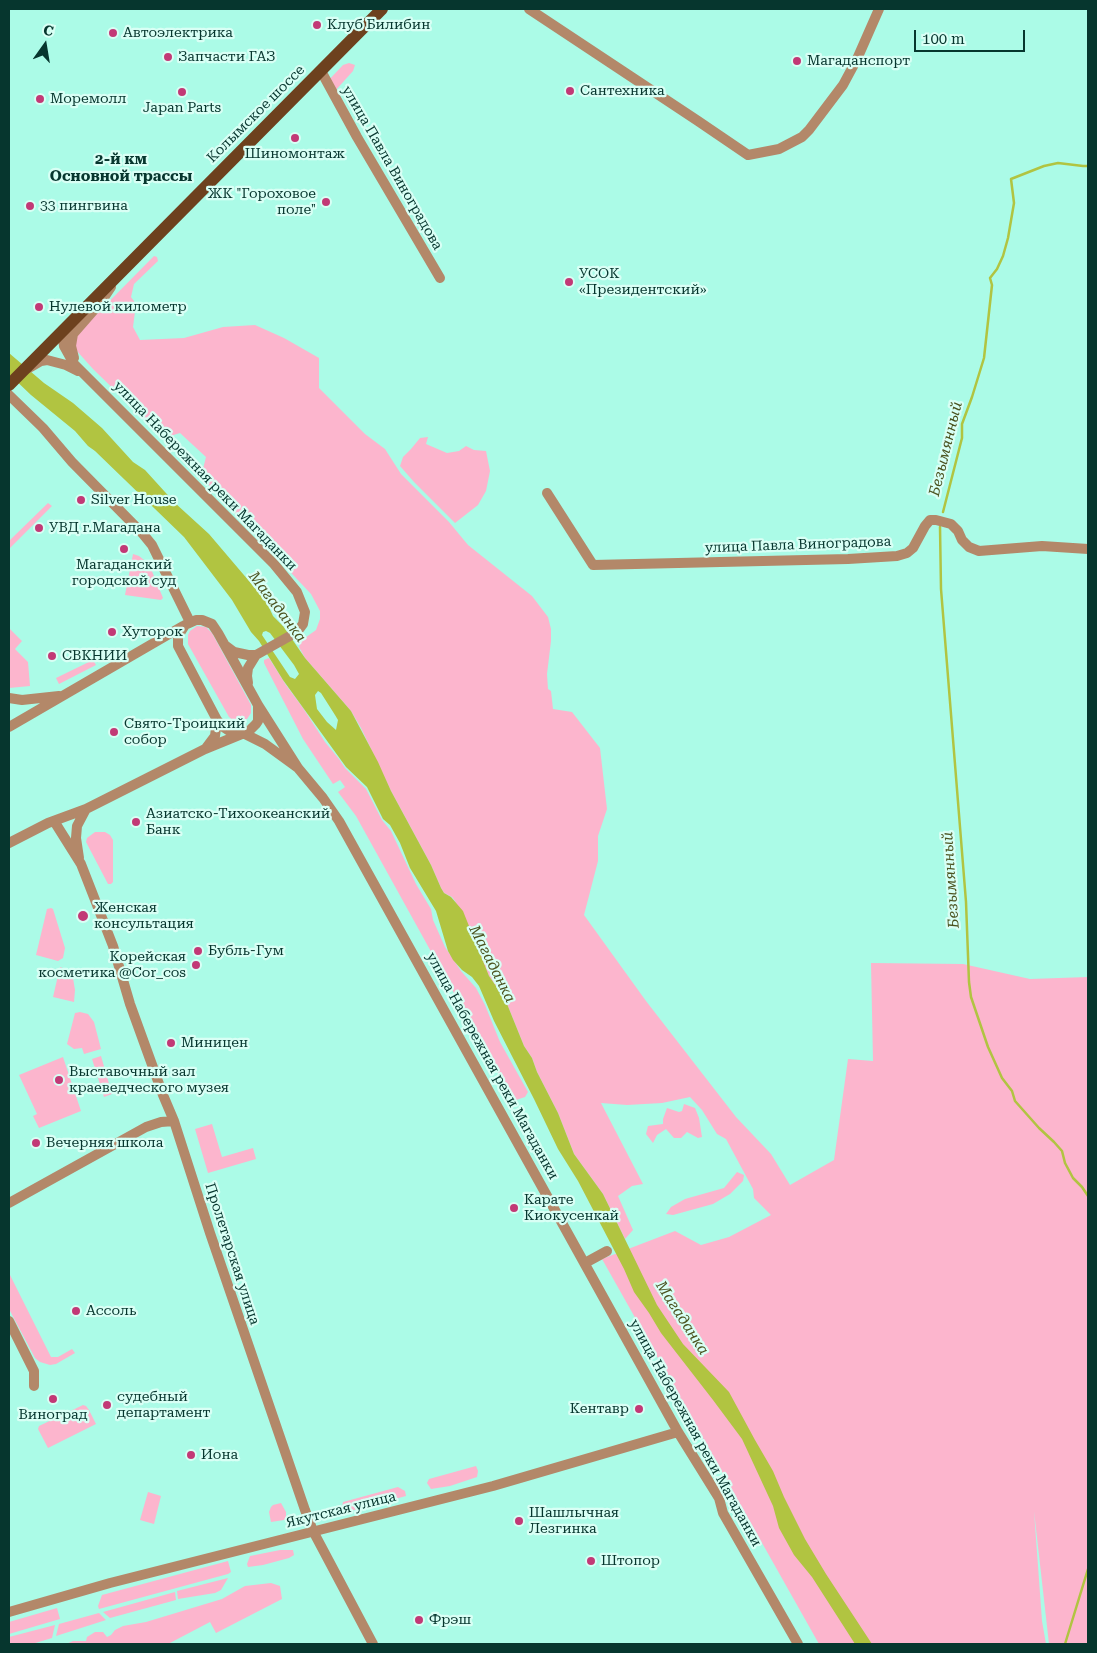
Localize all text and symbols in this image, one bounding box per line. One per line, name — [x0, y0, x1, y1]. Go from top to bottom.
place label: Клуб Билибин — [327, 17, 430, 33]
marker: Клуб Билибин — [311, 19, 323, 31]
north arrow — [20, 20, 70, 70]
scale bar — [917, 20, 1028, 52]
text: С — [42, 21, 55, 39]
place label: Автоэлектрика — [123, 25, 233, 41]
marker: Автоэлектрика — [107, 27, 119, 39]
text: 100 m — [922, 30, 965, 48]
place label: Запчасти ГАЗ — [178, 49, 275, 65]
marker: Запчасти ГАЗ — [162, 51, 174, 63]
place label: Магаданспорт — [807, 53, 910, 69]
marker: Магаданспорт — [791, 55, 803, 67]
street label: Колымское шоссе — [204, 62, 308, 166]
street label: улица Павла Виноградова — [338, 83, 446, 253]
place label: Сантехника — [580, 83, 665, 99]
marker: Сантехника — [564, 85, 576, 97]
marker: Japan Parts — [176, 86, 188, 98]
place label: Моремолл — [50, 91, 126, 107]
marker: Моремолл — [34, 93, 46, 105]
place label: Japan Parts — [143, 100, 221, 116]
marker: Шиномонтаж — [289, 132, 301, 144]
place label: Шиномонтаж — [245, 146, 345, 162]
district label: 2-й км Основной трассы — [50, 151, 192, 186]
place label: ЖК "Гороховое поле" — [208, 186, 316, 218]
marker: ЖК "Гороховое поле" — [320, 196, 332, 208]
place label: 33 пингвина — [40, 198, 128, 214]
marker: 33 пингвина — [24, 200, 36, 212]
place label: УСОК «Президентский» — [579, 266, 707, 298]
marker: УСОК «Президентский» — [563, 276, 575, 288]
place label: Нулевой километр — [49, 299, 187, 315]
marker: Нулевой километр — [33, 301, 45, 313]
street label: улица Набережная реки Магаданки — [110, 378, 300, 574]
water label: Безымянный — [926, 400, 966, 498]
place label: Silver House — [91, 492, 176, 508]
marker: Silver House — [75, 494, 87, 506]
place label: УВД г.Магадана — [49, 520, 161, 536]
marker: УВД г.Магадана — [33, 522, 45, 534]
street label: улица Павла Виноградова — [705, 533, 891, 557]
marker: Магаданский городской суд — [118, 543, 130, 555]
place label: Магаданский городской суд — [72, 557, 176, 590]
water label: Магаданка — [244, 568, 310, 646]
place label: Хуторок — [122, 624, 183, 640]
marker: Хуторок — [106, 626, 118, 638]
place label: СВКНИИ — [62, 648, 127, 664]
marker: СВКНИИ — [46, 650, 58, 662]
place label: Свято-Троицкий собор — [124, 716, 245, 749]
marker: Свято-Троицкий собор — [108, 726, 120, 738]
place label: Азиатско-Тихоокеанский Банк — [146, 806, 330, 839]
marker: Азиатско-Тихоокеанский Банк — [130, 816, 142, 828]
water label: Безымянный — [939, 831, 963, 929]
place label: Женская консультация — [94, 900, 194, 932]
marker: Женская консультация — [76, 909, 90, 923]
water label: Магаданка — [465, 922, 519, 1006]
place label: Бубль-Гум — [208, 943, 284, 959]
marker: Бубль-Гум — [192, 945, 204, 957]
place label: Корейская косметика @Cor_cos — [38, 949, 186, 982]
street label: улица Набережная реки Магаданки — [422, 950, 562, 1182]
marker: Корейская косметика @Cor_cos — [190, 959, 202, 971]
place label: Миницен — [181, 1035, 248, 1051]
marker: Миницен — [165, 1037, 177, 1049]
place label: Выставочный зал краеведческого музея — [69, 1064, 229, 1096]
marker: Выставочный зал краеведческого музея — [53, 1074, 65, 1086]
place label: Вечерняя школа — [46, 1135, 163, 1151]
marker: Вечерняя школа — [30, 1137, 42, 1149]
street label: Пролетарская улица — [201, 1181, 263, 1327]
place label: Карате Киокусенкай — [524, 1192, 619, 1224]
marker: Карате Киокусенкай — [508, 1202, 520, 1214]
water label: Магаданка — [652, 1278, 712, 1358]
place label: Ассоль — [86, 1303, 136, 1319]
marker: Ассоль — [70, 1305, 82, 1317]
street label: улица Набережная реки Магаданки — [625, 1317, 765, 1549]
place label: судебный департамент — [117, 1389, 211, 1421]
marker: Виноград — [47, 1393, 59, 1405]
marker: судебный департамент — [101, 1399, 113, 1411]
place label: Кентавр — [570, 1401, 629, 1417]
marker: Кентавр — [633, 1403, 645, 1415]
place label: Виноград — [18, 1407, 88, 1423]
place label: Иона — [201, 1447, 238, 1463]
marker: Иона — [185, 1449, 197, 1461]
street label: Якутская улица — [284, 1488, 398, 1532]
place label: Шашлычная Лезгинка — [529, 1505, 619, 1538]
marker: Шашлычная Лезгинка — [513, 1515, 525, 1527]
place label: Штопор — [601, 1553, 660, 1569]
marker: Штопор — [585, 1555, 597, 1567]
place label: Фрэш — [429, 1612, 471, 1628]
marker: Фрэш — [413, 1614, 425, 1626]

